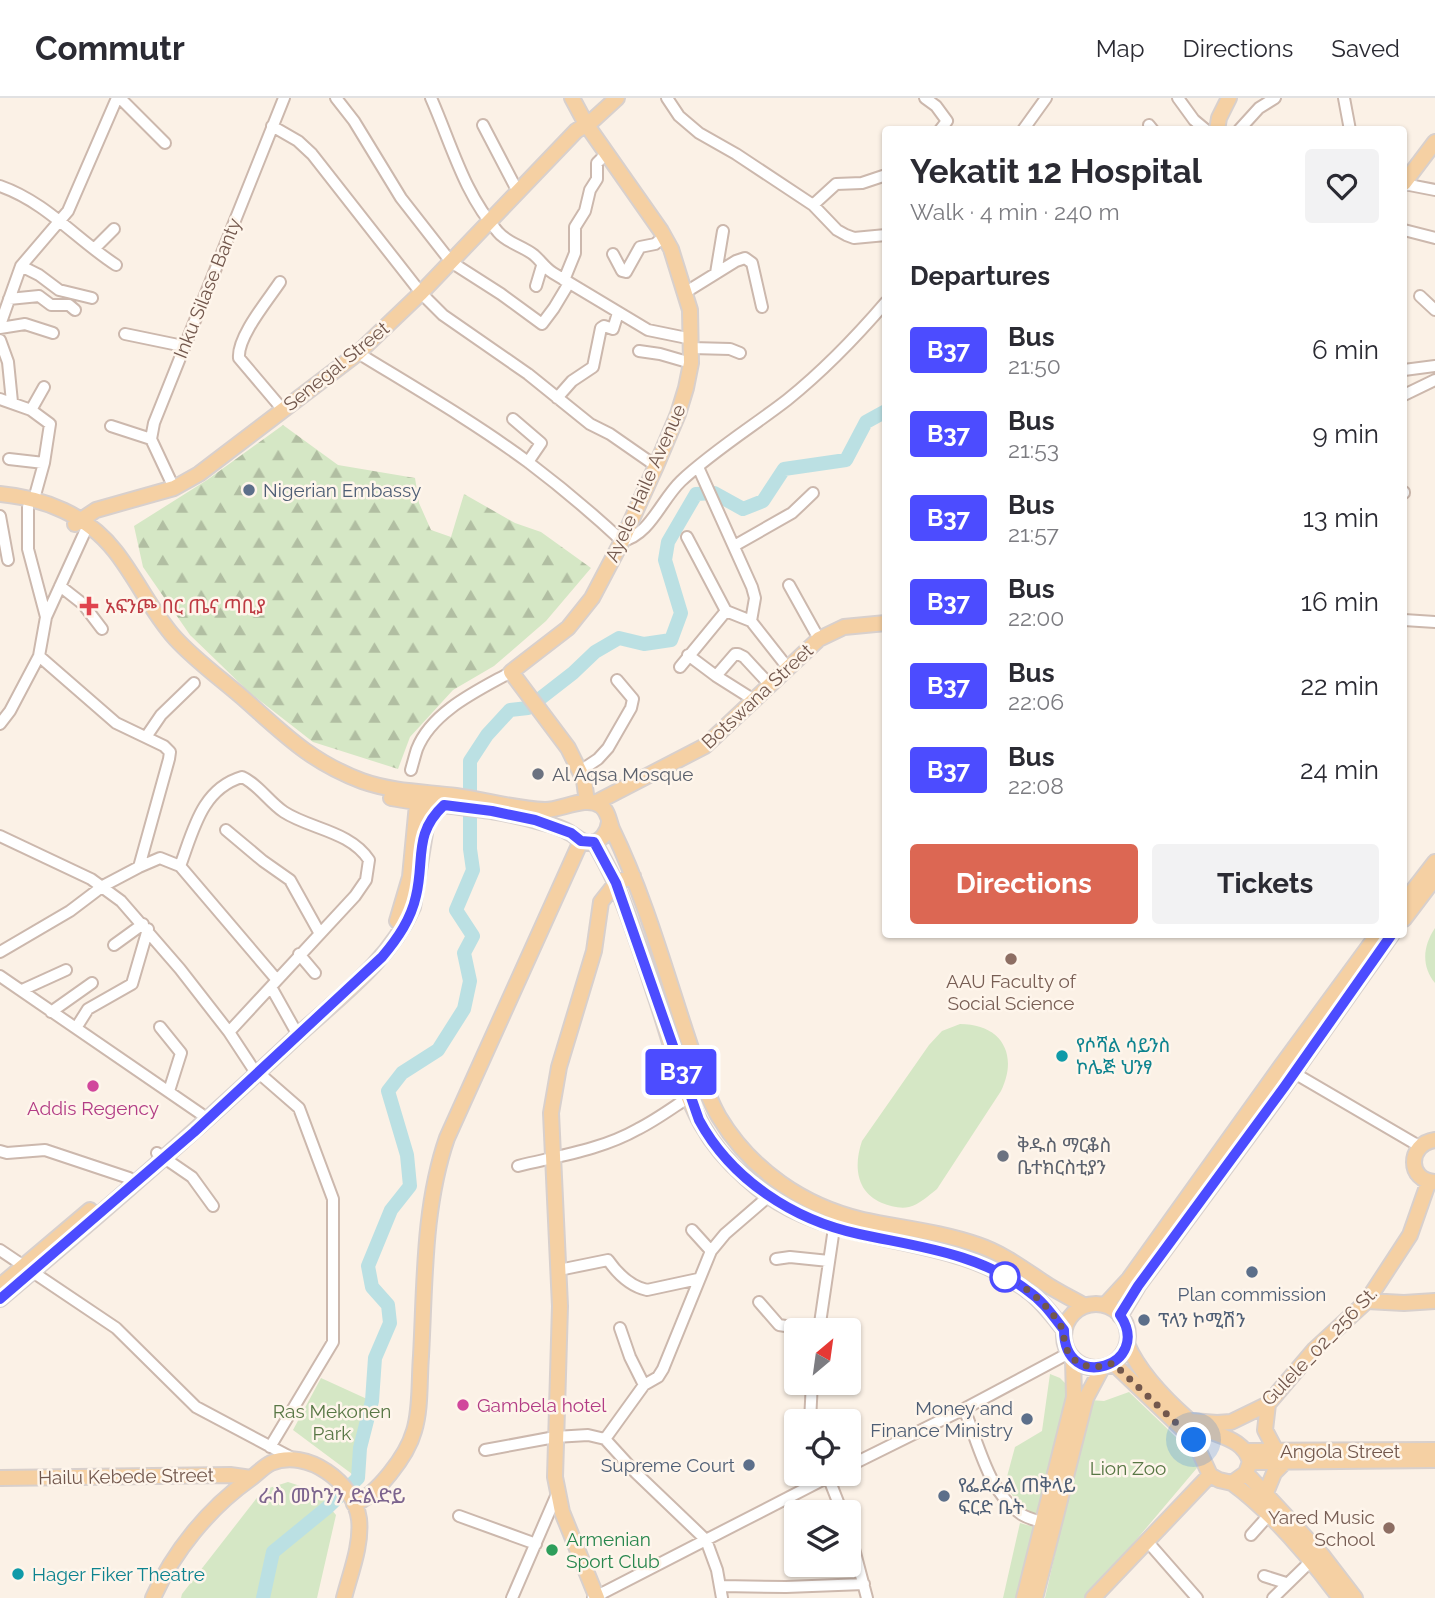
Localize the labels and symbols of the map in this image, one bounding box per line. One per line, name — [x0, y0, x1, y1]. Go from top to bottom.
street label: Inku Silase Banty — [169, 215, 245, 361]
street label: Senegal Street — [279, 316, 394, 415]
street label: Ayele Haile Avenue — [600, 401, 690, 565]
place label: Nigerian Embassy — [263, 479, 421, 501]
marker: Nigerian Embassy — [241, 482, 257, 498]
place label: አፍንጮ በር ጤና ጣቢያ — [105, 595, 266, 617]
marker: አፍንጮ በር ጤና ጣቢያ — [79, 596, 99, 616]
street label: Botswana Street — [697, 639, 818, 753]
place label: Al Aqsa Mosque — [552, 763, 694, 785]
marker: Al Aqsa Mosque — [530, 766, 546, 782]
marker: AAU Faculty of Social Science — [1003, 951, 1019, 967]
place label: AAU Faculty of Social Science — [946, 970, 1077, 1014]
place label: የሶሻል ሳይንስ ኮሌጅ ህንፃ — [1076, 1034, 1170, 1078]
marker: የሶሻል ሳይንስ ኮሌጅ ህንፃ — [1054, 1048, 1070, 1064]
line badge: B37 — [641, 1049, 721, 1095]
marker: Addis Regency — [85, 1078, 101, 1094]
place label: Addis Regency — [27, 1097, 159, 1119]
place label: ቅዱስ ማርቆስ ቤተክርስቲያን — [1017, 1134, 1111, 1178]
marker: ቅዱስ ማርቆስ ቤተክርስቲያን — [995, 1148, 1011, 1164]
unlabelled marker — [990, 1262, 1020, 1292]
marker: Plan commission — [1244, 1264, 1260, 1280]
street label: Gulele_02_256 St. — [1257, 1282, 1381, 1410]
place label: Plan commission — [1178, 1283, 1326, 1305]
place label: ፕላን ኮሚሽን — [1158, 1309, 1246, 1331]
marker: ፕላን ኮሚሽን — [1136, 1312, 1152, 1328]
north arrow — [784, 1318, 861, 1395]
place label: Gambela hotel — [477, 1394, 607, 1416]
marker: Gambela hotel — [455, 1397, 471, 1413]
place label: Money and Finance Ministry — [870, 1397, 1013, 1441]
park label: Ras Mekonen Park — [273, 1400, 391, 1444]
marker: Money and Finance Ministry — [1019, 1411, 1035, 1427]
your location — [1176, 1422, 1211, 1457]
street label: Angola Street — [1280, 1440, 1401, 1462]
place label: Supreme Court — [601, 1454, 736, 1476]
marker: Supreme Court — [741, 1457, 757, 1473]
park label: Lion Zoo — [1090, 1457, 1166, 1479]
street label: Hailu Kebede Street — [38, 1463, 215, 1489]
place label: የፌደራል ጠቅላይ ፍርድ ቤት — [958, 1474, 1076, 1518]
district label: ራስ መኮንን ድልድይ — [258, 1483, 406, 1508]
marker: የፌደራል ጠቅላይ ፍርድ ቤት — [936, 1488, 952, 1504]
place label: Yared Music School — [1268, 1506, 1376, 1550]
marker: Yared Music School — [1381, 1520, 1397, 1536]
place label: Armenian Sport Club — [566, 1528, 660, 1572]
marker: Armenian Sport Club — [544, 1542, 560, 1558]
place label: Hager Fiker Theatre — [32, 1563, 205, 1585]
marker: Hager Fiker Theatre — [10, 1566, 26, 1582]

